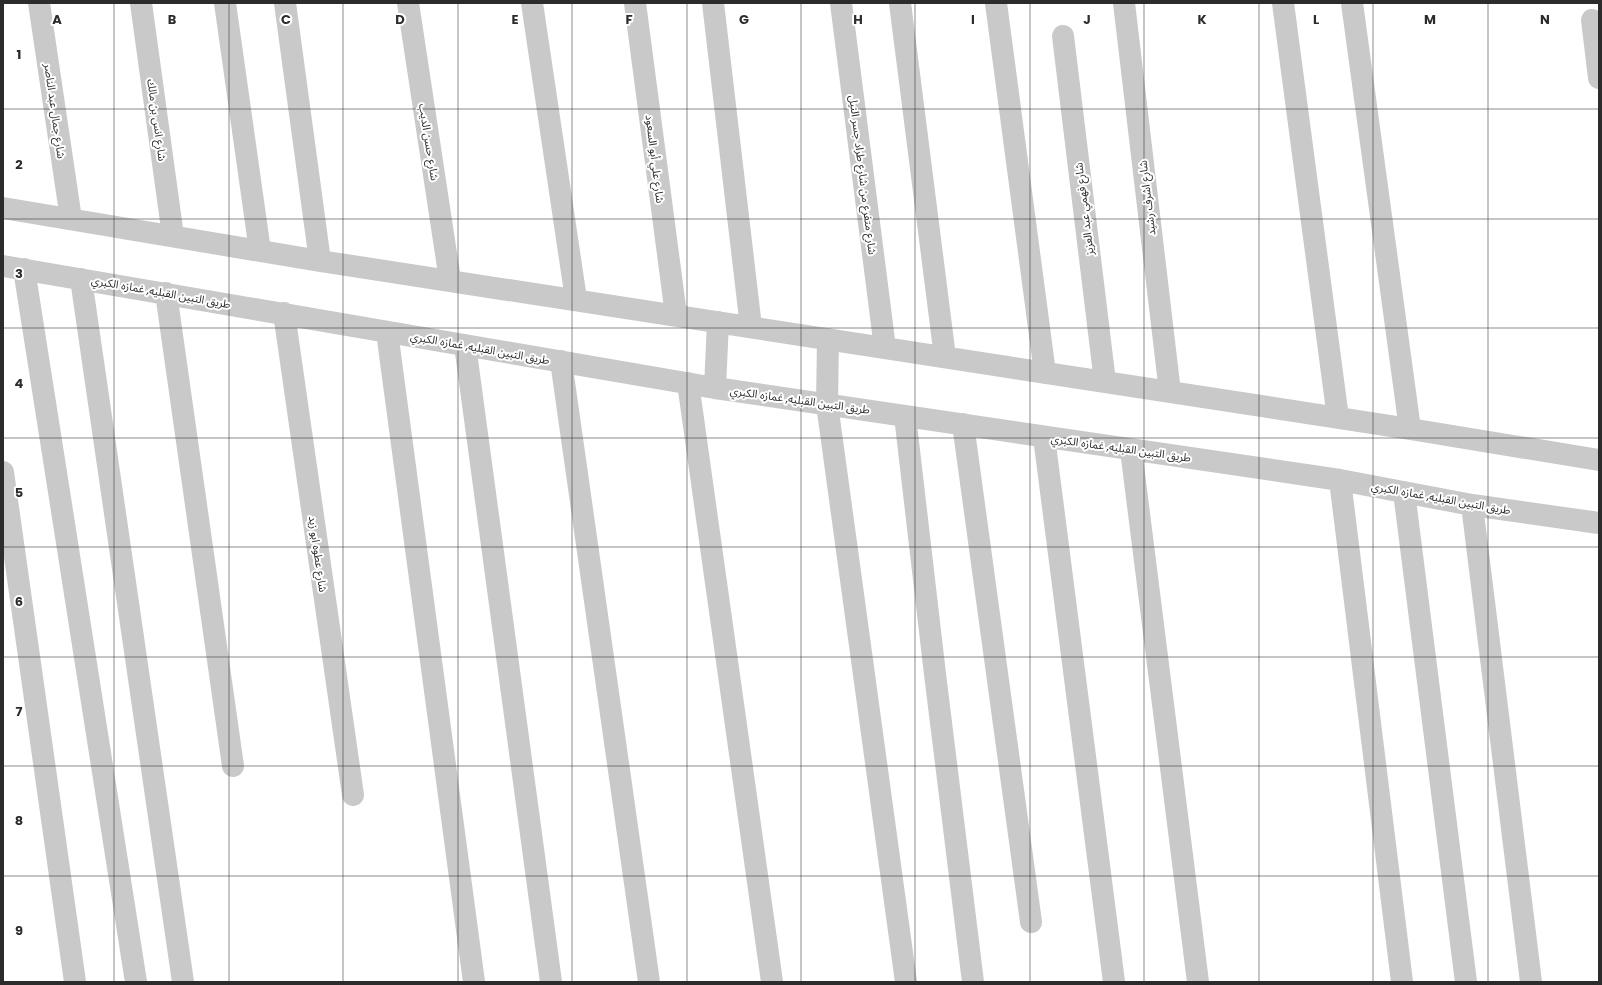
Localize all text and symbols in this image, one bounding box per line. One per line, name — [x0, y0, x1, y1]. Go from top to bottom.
text: A — [52, 10, 62, 29]
text: B — [168, 10, 177, 29]
text: C — [281, 10, 291, 29]
text: D — [395, 10, 405, 29]
text: E — [511, 10, 519, 29]
text: F — [625, 10, 633, 29]
text: G — [739, 10, 749, 29]
text: H — [853, 10, 863, 29]
text: I — [971, 10, 975, 29]
text: J — [1083, 10, 1091, 29]
text: K — [1197, 10, 1207, 29]
text: L — [1313, 10, 1319, 29]
text: M — [1424, 10, 1436, 29]
text: N — [1540, 10, 1550, 29]
text: 1 — [17, 45, 21, 64]
street label: شارع جمال عبد الناصر — [40, 61, 70, 160]
street label: شارع انس بن مالك — [143, 78, 171, 162]
street label: شارع متفرع من شارع طراد جسر النيل — [845, 94, 881, 256]
street label: شارع حسن الديب — [415, 102, 443, 182]
street label: شارع علي أبو السعود — [640, 114, 668, 205]
text: 2 — [15, 155, 23, 174]
street label: شارع اشرف رشيد — [1134, 159, 1160, 237]
street label: شارع فهمي عبد العزيز — [1070, 161, 1099, 257]
text: 3 — [15, 264, 23, 283]
street label: طريق التبين القبليه, غمازه الكبري — [90, 272, 232, 314]
street label: طريق التبين القبليه, غمازه الكبري — [409, 328, 551, 370]
text: 4 — [15, 374, 24, 393]
street label: طريق التبين القبليه, غمازه الكبري — [729, 382, 871, 419]
street label: طريق التبين القبليه, غمازه الكبري — [1050, 430, 1192, 467]
street label: طريق التبين القبليه, غمازه الكبري — [1370, 478, 1512, 520]
text: 5 — [15, 483, 23, 502]
street label: شارع عطوه ابو زيد — [305, 515, 331, 594]
text: 6 — [15, 592, 23, 611]
text: 7 — [16, 702, 23, 721]
text: 8 — [15, 811, 23, 830]
text: 9 — [15, 921, 23, 940]

